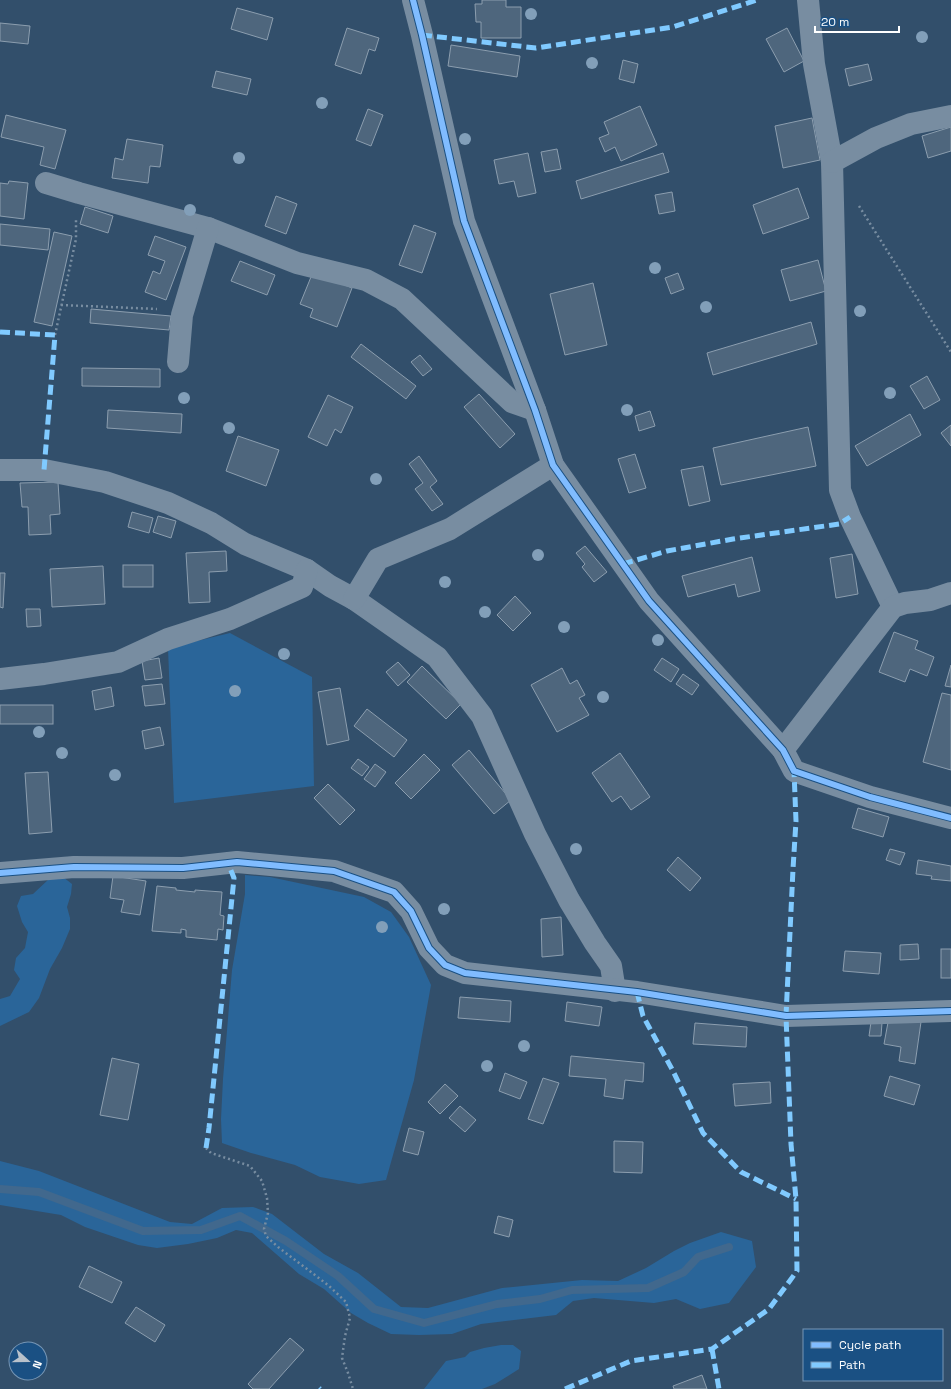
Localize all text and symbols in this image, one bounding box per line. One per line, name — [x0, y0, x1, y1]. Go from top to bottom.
scale bar — [815, 8, 899, 34]
text: 20 m — [821, 14, 849, 30]
legend — [803, 1329, 943, 1381]
text: Cycle path — [839, 1337, 901, 1353]
north arrow — [8, 1341, 48, 1381]
text: Path — [839, 1357, 865, 1373]
text: N — [29, 1359, 45, 1371]

